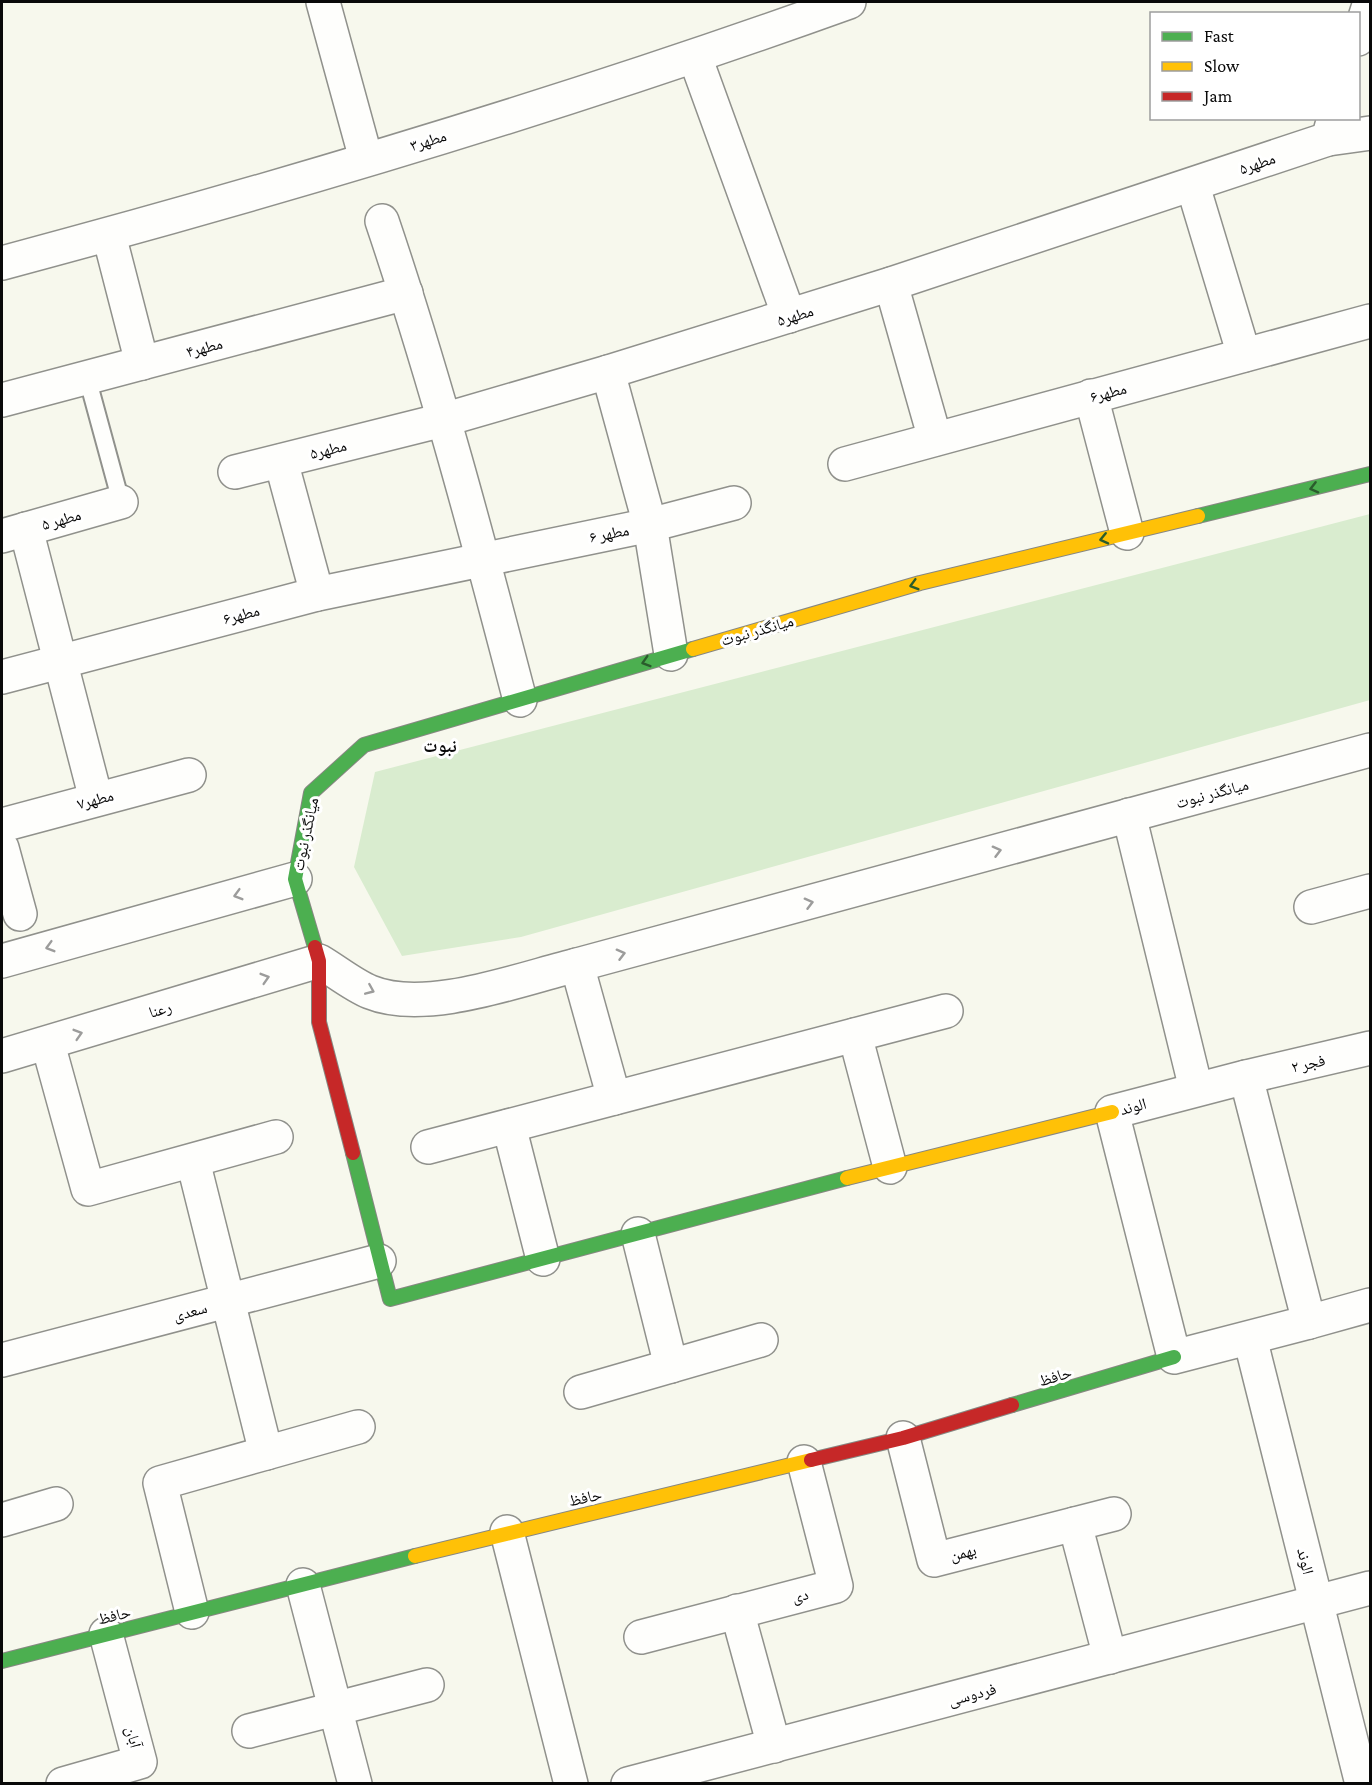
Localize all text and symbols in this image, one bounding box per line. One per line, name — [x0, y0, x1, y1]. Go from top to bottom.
legend — [1150, 12, 1360, 120]
text: Fast — [1204, 26, 1235, 46]
text: Slow — [1204, 56, 1240, 76]
text: Jam — [1202, 86, 1233, 106]
street label: مطهر۳ — [408, 127, 449, 155]
street label: مطهر۵ — [1237, 149, 1278, 178]
street label: مطهر۵ — [775, 302, 816, 330]
street label: مطهر۴ — [184, 334, 225, 361]
street label: مطهر۶ — [1088, 379, 1129, 406]
street label: مطهر۵ — [308, 437, 348, 463]
one-way arrow — [1309, 481, 1319, 494]
street label: مطهر ۵ — [40, 506, 83, 534]
street label: مطهر ۶ — [588, 521, 631, 547]
one-way arrow — [1099, 532, 1109, 545]
one-way arrow — [909, 578, 920, 590]
street label: مطهر۶ — [221, 601, 262, 628]
street label: میانگذر نبوت — [719, 612, 796, 650]
one-way arrow — [641, 655, 652, 667]
district label: نبوت — [423, 736, 457, 757]
street label: میانگذر نبوت — [1174, 776, 1251, 812]
street label: مطهر۷ — [75, 786, 116, 813]
street label: میانگذر نبوت — [289, 796, 323, 873]
one-way arrow — [991, 846, 1002, 858]
one-way arrow — [233, 888, 244, 900]
one-way arrow — [804, 897, 814, 910]
one-way arrow — [45, 940, 56, 952]
one-way arrow — [615, 948, 625, 961]
one-way arrow — [259, 973, 270, 985]
one-way arrow — [363, 983, 374, 995]
street label: رعنا — [147, 998, 174, 1022]
one-way arrow — [72, 1029, 83, 1041]
street label: فجر ۲ — [1290, 1051, 1327, 1077]
street label: الوند — [1118, 1095, 1148, 1119]
street label: سعدی — [171, 1299, 210, 1326]
street label: حافظ — [1037, 1363, 1074, 1389]
street label: حافظ — [567, 1485, 603, 1510]
street label: بهمن — [948, 1541, 979, 1566]
street label: الوند — [1293, 1546, 1317, 1576]
street label: دی — [790, 1585, 811, 1608]
street label: حافظ — [96, 1603, 132, 1628]
street label: فردوسی — [946, 1680, 998, 1711]
street label: آبان — [121, 1724, 145, 1751]

